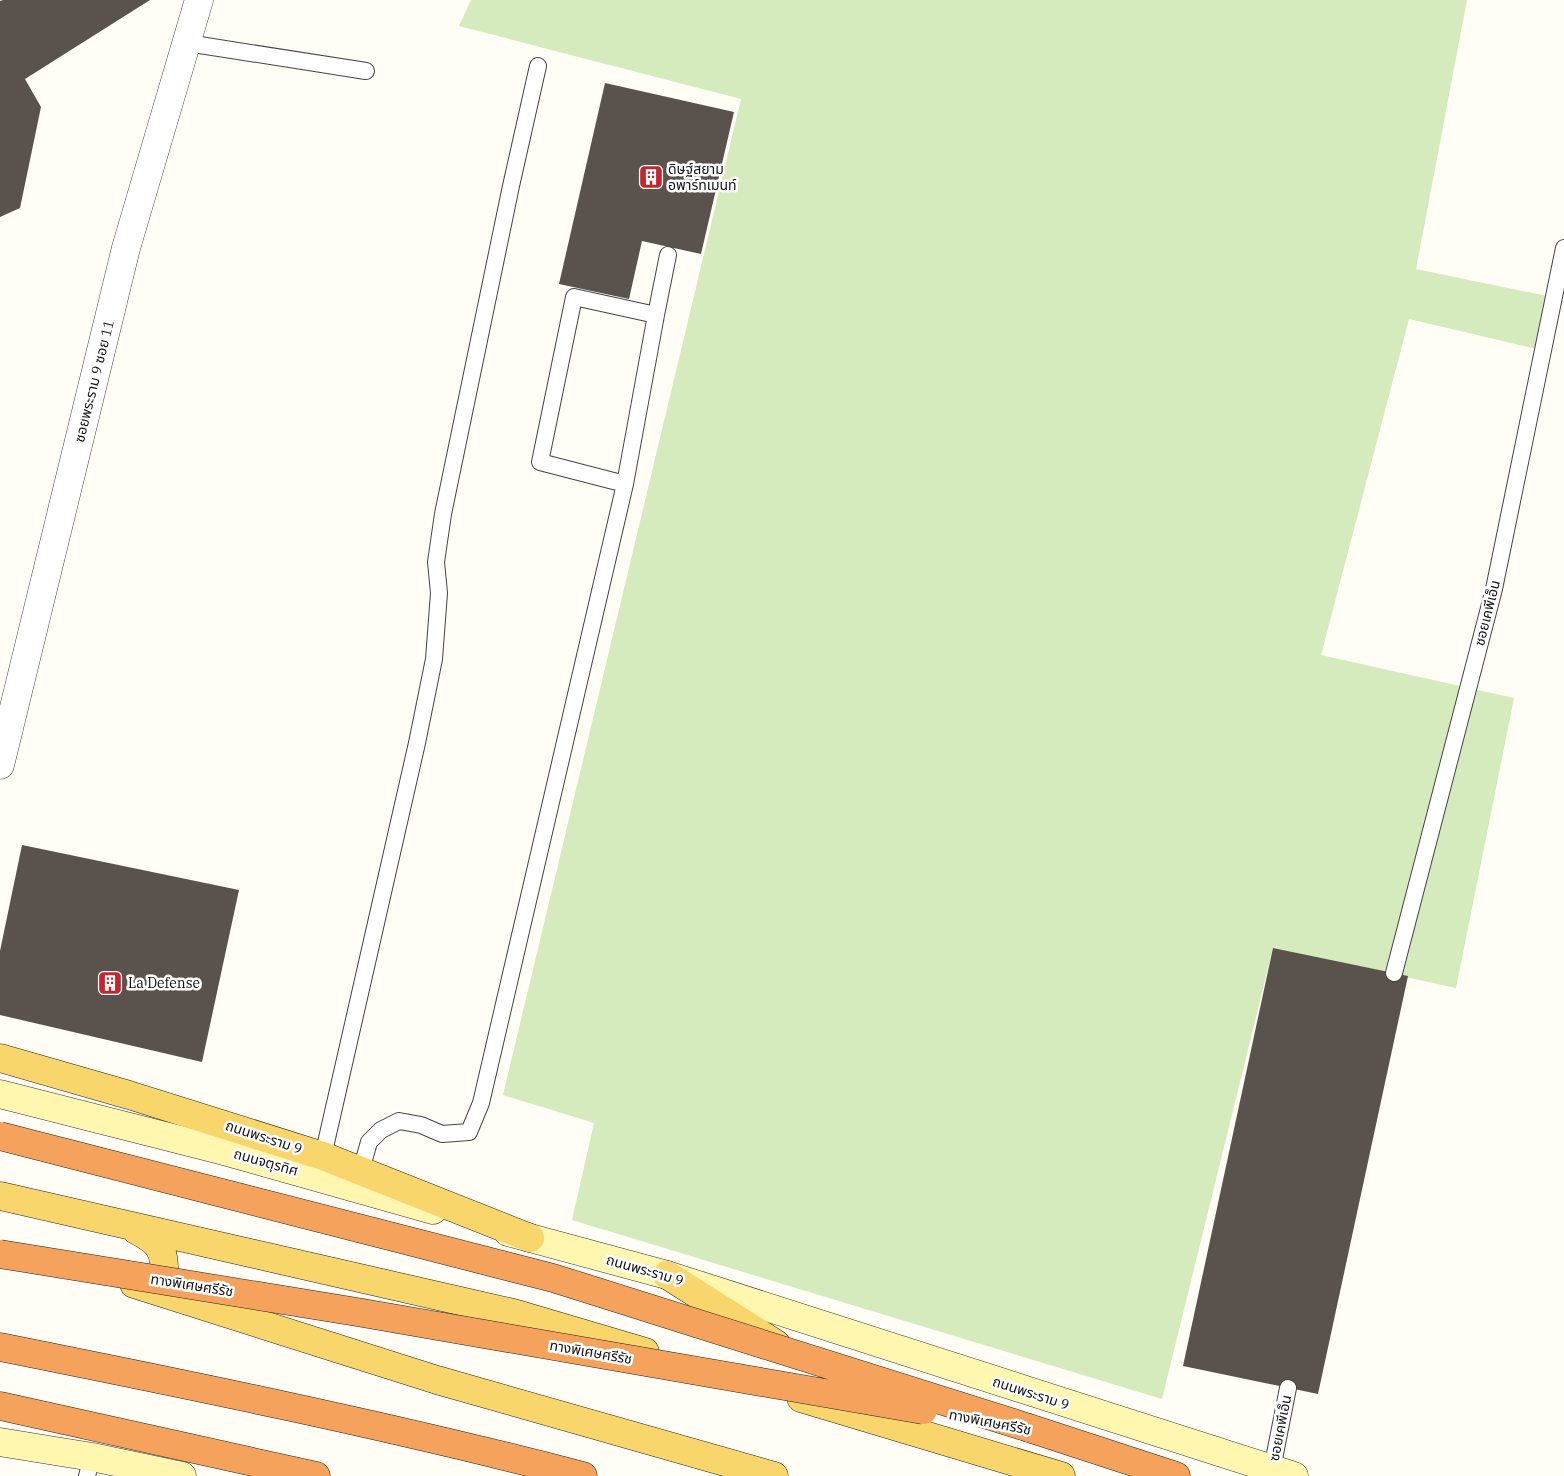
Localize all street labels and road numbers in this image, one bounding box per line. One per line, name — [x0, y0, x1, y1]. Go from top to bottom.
street label: ซอยพระราม 9 ซอย 11 — [70, 318, 118, 444]
street label: ซอยเคพีเอ็น — [1470, 578, 1504, 648]
street label: ถนนพระราม 9 — [223, 1116, 305, 1158]
street label: ถนนจตุรทิศ — [232, 1144, 300, 1180]
street label: ถนนพระราม 9 — [604, 1250, 686, 1290]
street label: ทางพิเศษศรีรัช — [149, 1270, 235, 1300]
street label: ทางพิเศษศรีรัช — [548, 1336, 634, 1368]
street label: ถนนพระราม 9 — [990, 1372, 1072, 1414]
street label: ซอยเคพีเอ็น — [1265, 1393, 1295, 1463]
street label: ทางพิเศษศรีรัช — [947, 1405, 1033, 1439]

